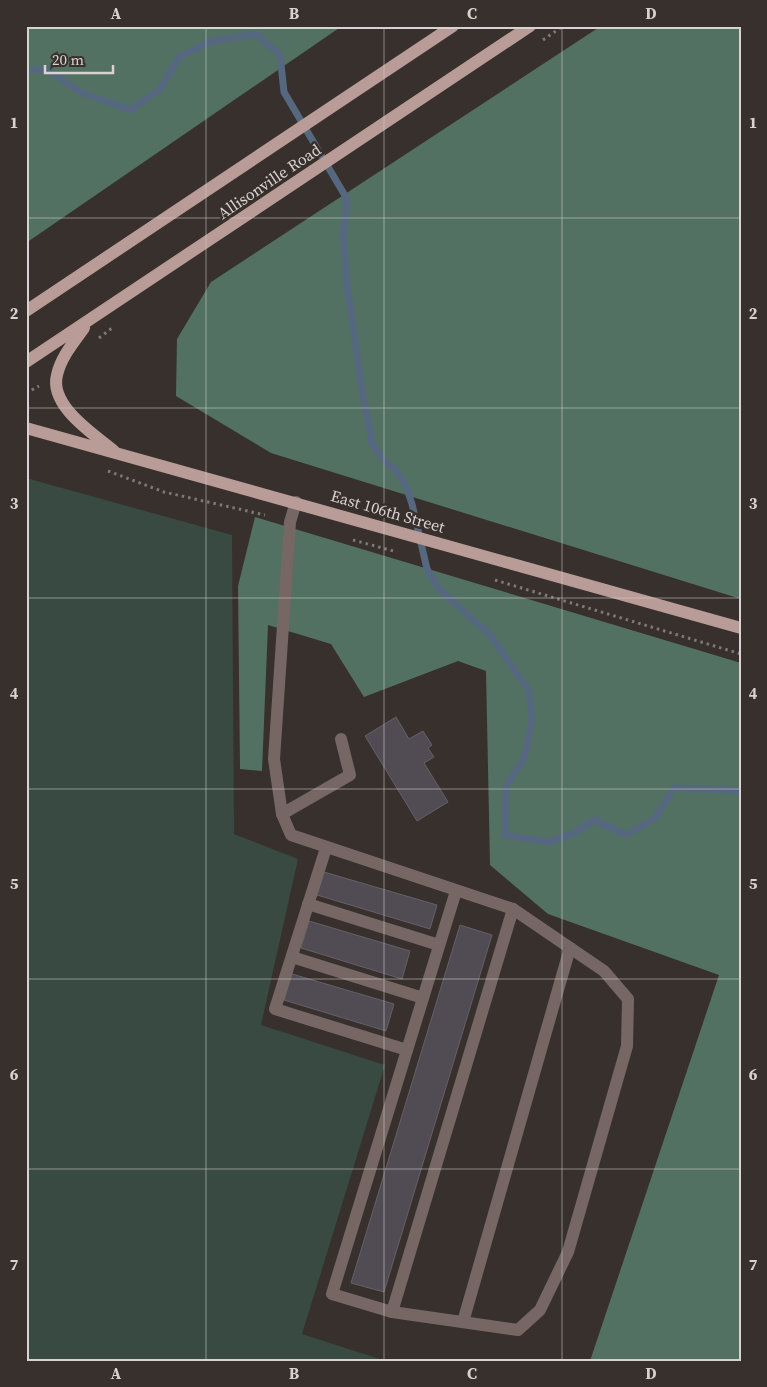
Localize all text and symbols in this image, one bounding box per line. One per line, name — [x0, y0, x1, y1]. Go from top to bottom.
text: A — [111, 2, 122, 24]
text: B — [289, 2, 300, 24]
text: C — [467, 2, 477, 24]
text: D — [645, 2, 657, 24]
scale bar — [45, 42, 112, 74]
text: 20 m — [52, 49, 84, 70]
text: 1 — [10, 111, 18, 133]
text: 1 — [749, 111, 757, 133]
street label: Allisonville Road — [213, 138, 325, 224]
text: 2 — [10, 302, 19, 324]
text: 2 — [749, 302, 758, 324]
street label: East 106th Street — [328, 484, 448, 538]
text: 3 — [10, 492, 19, 514]
text: 3 — [749, 492, 758, 514]
text: 4 — [10, 682, 19, 704]
text: 4 — [749, 682, 758, 704]
text: 5 — [10, 872, 19, 894]
text: 5 — [749, 872, 758, 894]
text: 6 — [10, 1063, 19, 1085]
text: 6 — [749, 1063, 758, 1085]
text: 7 — [10, 1253, 19, 1275]
text: 7 — [749, 1253, 758, 1275]
text: A — [111, 1362, 122, 1384]
text: B — [289, 1362, 300, 1384]
text: C — [467, 1362, 477, 1384]
text: D — [645, 1362, 657, 1384]

